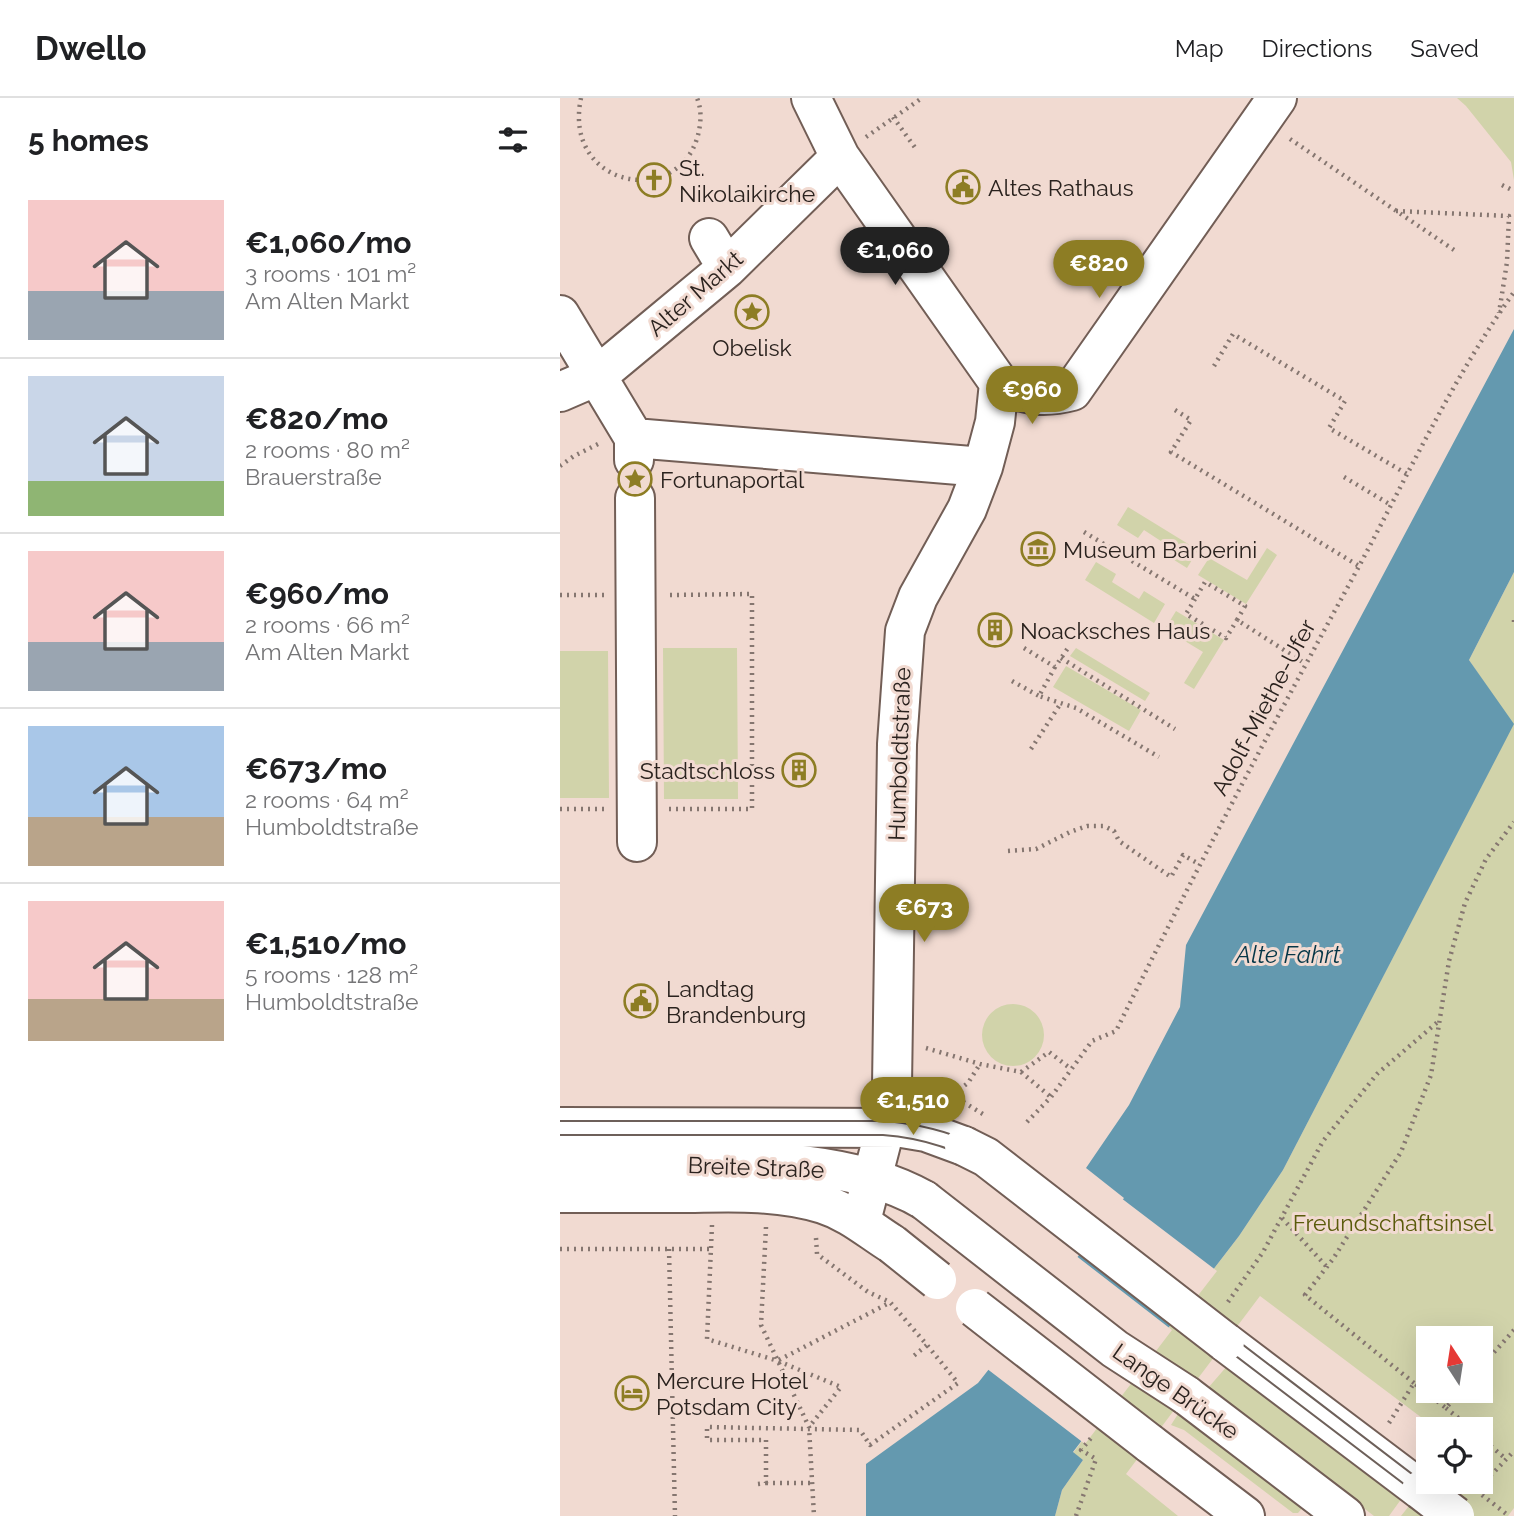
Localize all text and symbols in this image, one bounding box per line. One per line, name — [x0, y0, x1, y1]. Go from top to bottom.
text: Dwello — [35, 29, 146, 68]
text: Map — [1175, 34, 1224, 63]
text: Directions — [1262, 34, 1372, 63]
text: Saved — [1410, 34, 1479, 63]
icon: filters — [494, 121, 532, 159]
text: 5 homes — [28, 123, 149, 158]
place label: St. Nikolaikirche — [679, 154, 815, 207]
church icon: St. Nikolaikirche — [635, 161, 673, 199]
public building icon: Altes Rathaus — [944, 168, 982, 206]
place label: Altes Rathaus — [988, 174, 1134, 201]
text: €1,060/mo — [245, 225, 412, 260]
icon: home — [84, 228, 168, 312]
pin: €1,060 — [838, 228, 952, 287]
text: €1,060 — [856, 236, 934, 263]
pin: €820 — [1058, 240, 1140, 300]
street label: Alter Markt — [642, 244, 748, 341]
text: €820 — [1069, 249, 1129, 276]
text: 3 rooms · 101 m² — [245, 260, 416, 287]
text: Am Alten Markt — [245, 287, 409, 314]
place icon: Obelisk — [733, 293, 771, 331]
place label: Obelisk — [712, 334, 792, 361]
pin: €960 — [991, 366, 1073, 426]
text: €960 — [1002, 375, 1062, 402]
text: €820/mo — [245, 401, 388, 436]
icon: home — [84, 404, 168, 488]
text: 2 rooms · 80 m² — [245, 436, 410, 463]
place icon: Fortunaportal — [616, 460, 654, 498]
text: Brauerstraße — [245, 463, 382, 490]
place label: Fortunaportal — [660, 466, 805, 493]
museum icon: Museum Barberini — [1019, 530, 1057, 568]
place label: Museum Barberini — [1063, 536, 1257, 563]
text: €960/mo — [245, 576, 389, 611]
icon: home — [84, 579, 168, 663]
text: 2 rooms · 66 m² — [245, 611, 410, 638]
building icon: Noacksches Haus — [976, 611, 1014, 649]
street label: Adolf-Miethe-Ufer — [1205, 615, 1321, 799]
place label: Noacksches Haus — [1020, 617, 1210, 644]
text: Am Alten Markt — [245, 638, 409, 665]
street label: Humboldtstraße — [882, 667, 916, 841]
text: €673/mo — [245, 751, 387, 786]
building icon: Stadtschloss — [780, 751, 818, 789]
icon: home — [84, 754, 168, 838]
place label: Stadtschloss — [640, 757, 775, 784]
text: 2 rooms · 64 m² — [245, 786, 409, 813]
text: Humboldtstraße — [245, 813, 418, 840]
pin: €673 — [883, 884, 965, 944]
text: €673 — [895, 893, 953, 920]
text: €1,510/mo — [245, 926, 406, 961]
icon: home — [84, 929, 168, 1013]
water label: Alte Fahrt — [1234, 940, 1341, 969]
text: 5 rooms · 128 m² — [245, 961, 418, 988]
place label: Landtag Brandenburg — [666, 975, 806, 1028]
public building icon: Landtag Brandenburg — [622, 982, 660, 1020]
text: Humboldtstraße — [245, 988, 418, 1015]
pin: €1,510 — [856, 1077, 970, 1137]
text: €1,510 — [876, 1086, 950, 1113]
street label: Breite Straße — [687, 1151, 825, 1183]
park label: Freundschaftsinsel — [1293, 1209, 1494, 1236]
north arrow — [1416, 1326, 1493, 1404]
map controls — [1416, 1326, 1493, 1494]
street label: Lange Brücke — [1108, 1338, 1244, 1444]
place label: Mercure Hotel Potsdam City — [656, 1367, 809, 1420]
hotel icon: Mercure Hotel Potsdam City — [613, 1374, 651, 1412]
button: locate — [1416, 1417, 1493, 1494]

